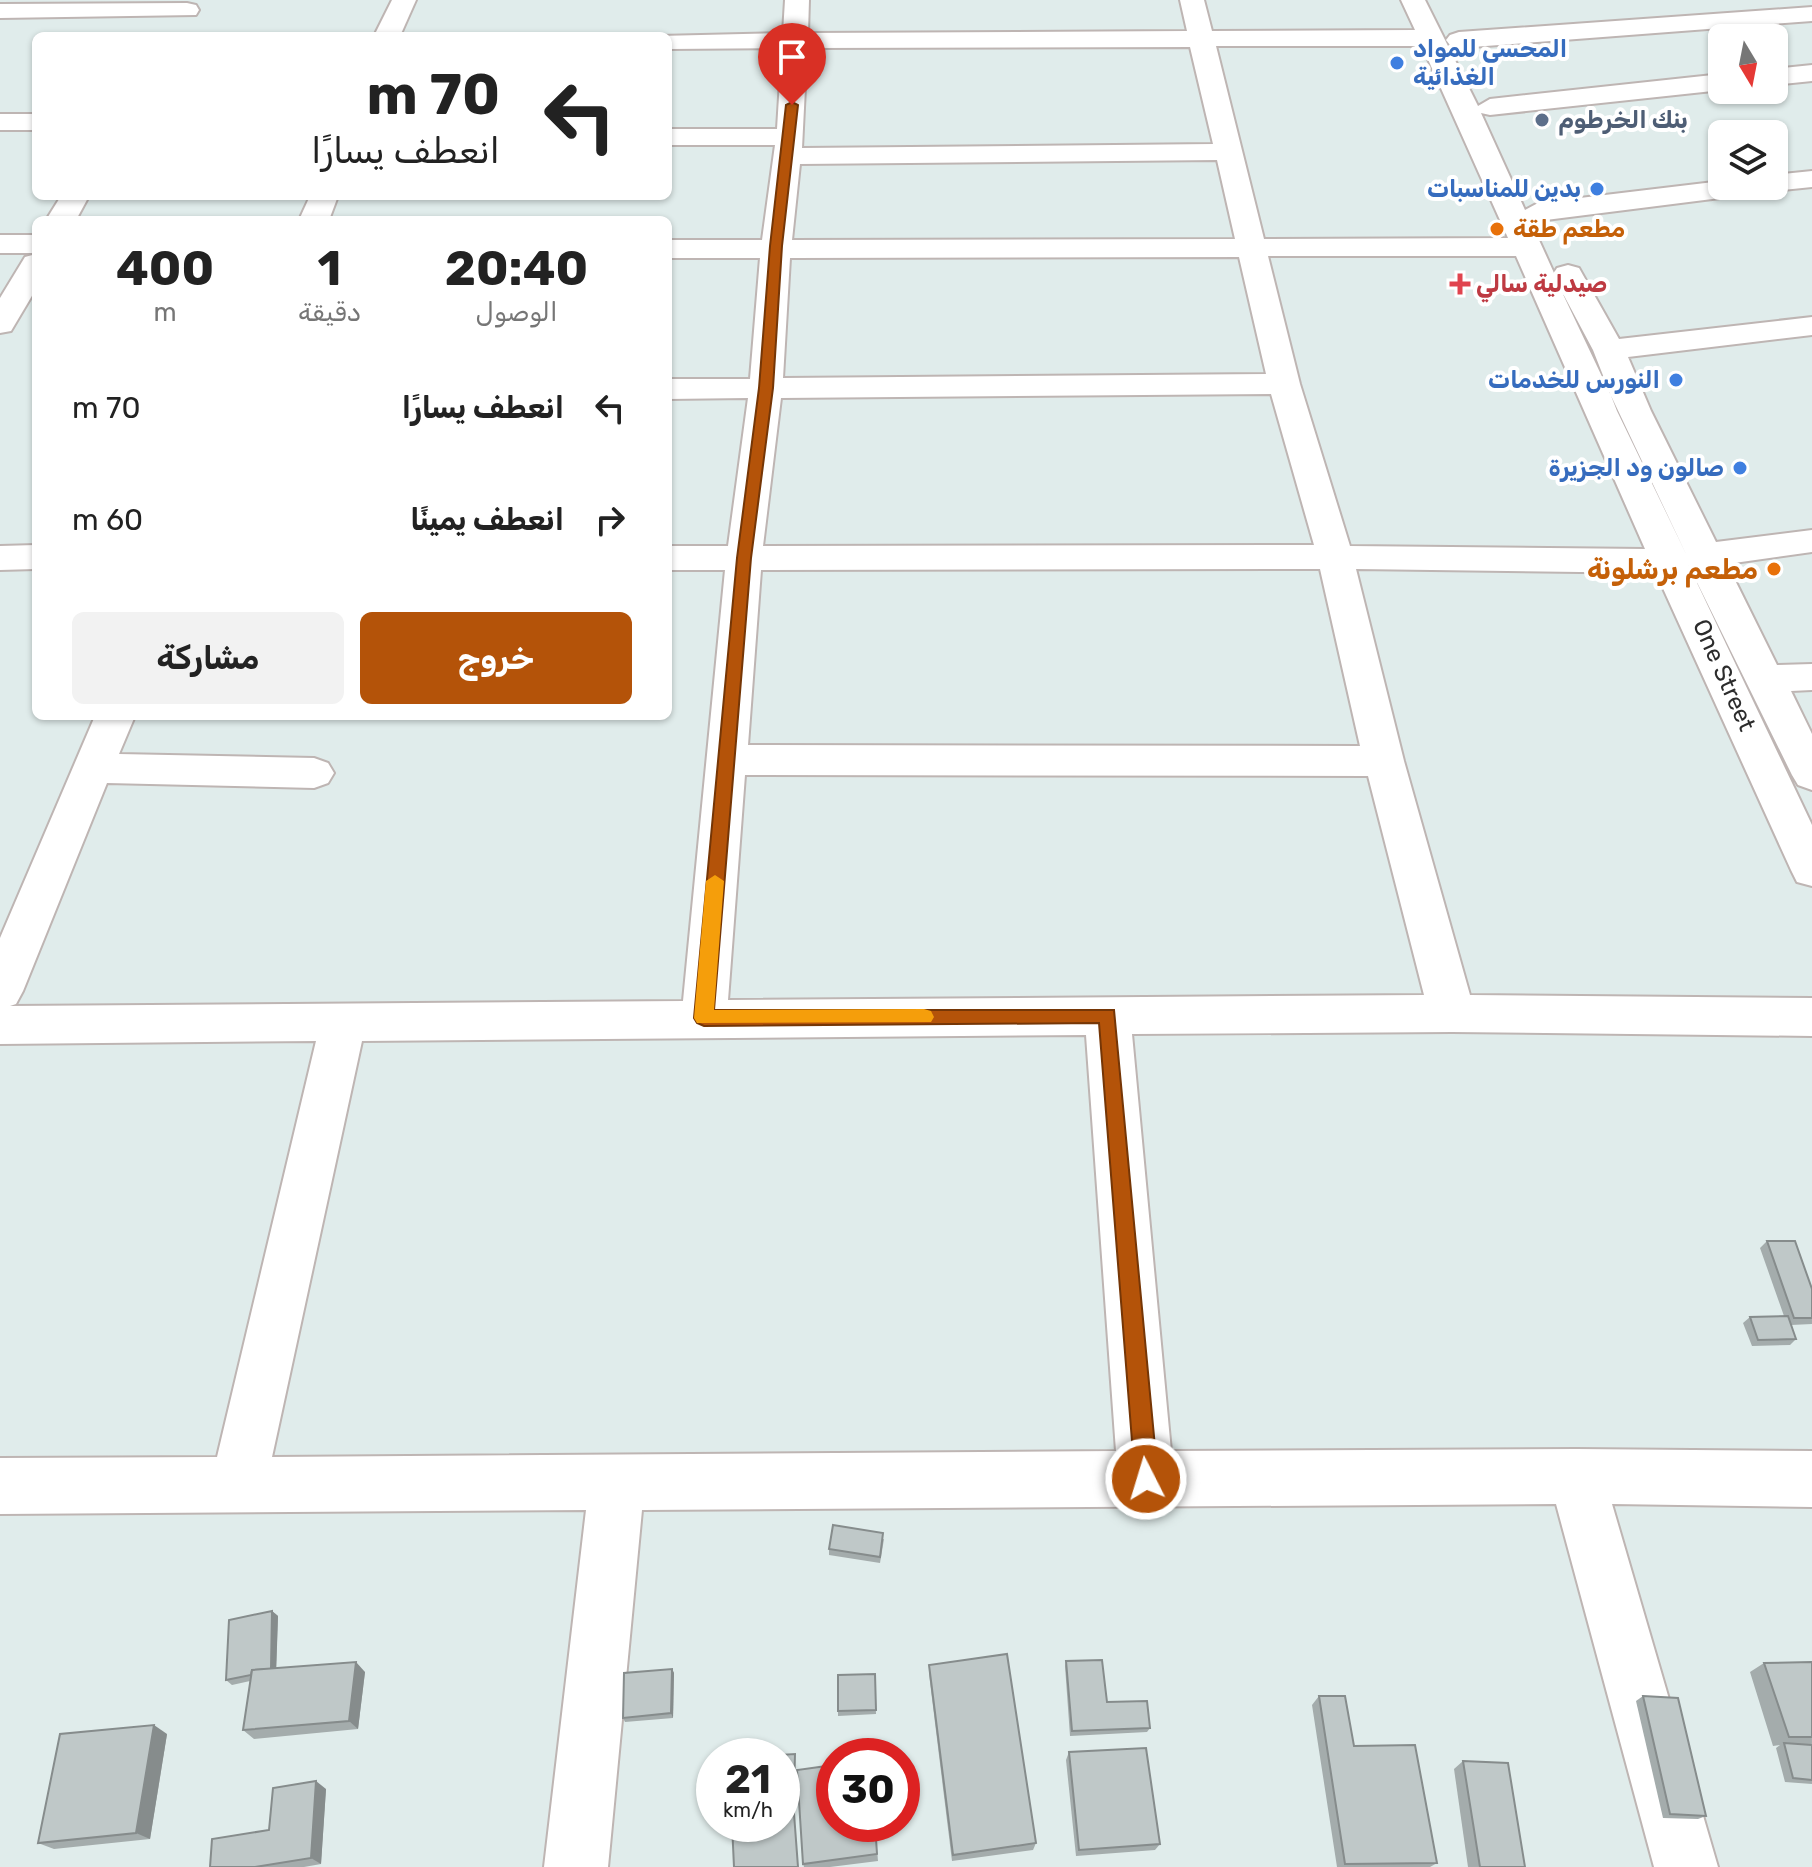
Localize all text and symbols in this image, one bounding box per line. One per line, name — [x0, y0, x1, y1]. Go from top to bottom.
pin — [758, 23, 826, 105]
north arrow — [1708, 24, 1788, 104]
map controls — [1708, 24, 1788, 200]
icon: arrive — [770, 35, 814, 79]
place label: المحسي للمواد الغذائية — [1413, 35, 1567, 91]
marker: المحسي للمواد الغذائية — [1388, 54, 1406, 72]
text: 70 m — [367, 62, 500, 128]
icon: left — [528, 64, 632, 168]
place label: بنك الخرطوم — [1558, 106, 1688, 136]
marker: بنك الخرطوم — [1533, 111, 1551, 129]
button: layers — [1708, 120, 1788, 200]
text: انعطف يسارًا — [311, 129, 500, 172]
place label: بدين للمناسبات — [1427, 175, 1581, 203]
marker: بدين للمناسبات — [1588, 180, 1606, 198]
place label: مطعم طقة — [1513, 215, 1625, 245]
marker: مطعم طقة — [1488, 220, 1506, 238]
text: 400 — [116, 240, 214, 297]
text: 1 — [317, 240, 341, 297]
text: 20:40 — [445, 240, 588, 297]
place label: صيدلية سالي — [1476, 270, 1607, 303]
marker: صيدلية سالي — [1451, 275, 1469, 293]
text: m — [153, 297, 177, 328]
text: دقيقة — [298, 297, 361, 328]
text: الوصول — [475, 297, 557, 328]
place label: النورس للخدمات — [1488, 366, 1660, 394]
marker: النورس للخدمات — [1667, 371, 1685, 389]
icon: left — [588, 386, 632, 430]
text: 70 m — [72, 390, 140, 426]
text: انعطف يسارًا — [402, 390, 564, 426]
place label: صالون ود الجزيرة — [1549, 454, 1724, 482]
marker: صالون ود الجزيرة — [1731, 459, 1749, 477]
icon: right — [588, 498, 632, 542]
text: 60 m — [72, 502, 143, 538]
text: انعطف يمينًا — [410, 502, 564, 538]
place label: مطعم برشلونة — [1587, 553, 1758, 588]
marker: مطعم برشلونة — [1765, 560, 1783, 578]
button: مشاركة — [72, 612, 344, 704]
button: خروج — [360, 612, 632, 704]
street label: One Street — [1687, 615, 1761, 735]
position arrow — [1104, 1437, 1188, 1521]
speed limit sign: 30 — [816, 1738, 920, 1842]
text: 21 — [725, 1756, 771, 1803]
text: km/h — [723, 1798, 773, 1822]

